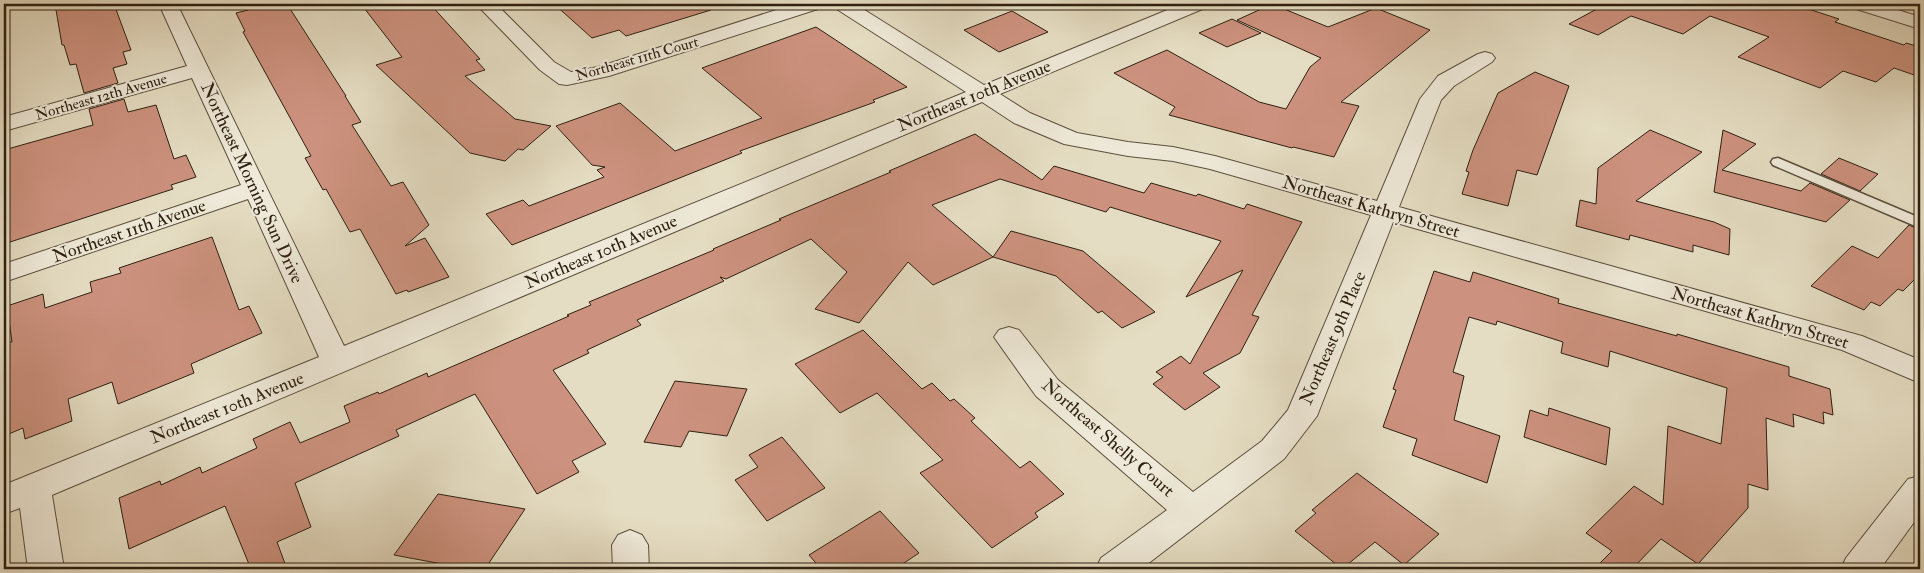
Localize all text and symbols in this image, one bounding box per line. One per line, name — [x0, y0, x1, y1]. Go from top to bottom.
street label: Northeast 11th Court — [573, 32, 701, 86]
street label: Northeast 10th Avenue — [894, 54, 1055, 137]
street label: Northeast 12th Avenue — [33, 69, 169, 125]
street label: Northeast Morning Sun Drive — [195, 79, 309, 288]
street label: Northeast Kathryn Street — [1280, 171, 1462, 243]
street label: Northeast 11th Avenue — [49, 194, 209, 268]
street label: Northeast 10th Avenue — [521, 209, 681, 295]
street label: Northeast 9th Place — [1295, 267, 1372, 408]
street label: Northeast Kathryn Street — [1669, 282, 1851, 354]
street label: Northeast 10th Avenue — [147, 366, 308, 449]
street label: Northeast Shelly Court — [1037, 374, 1179, 502]

